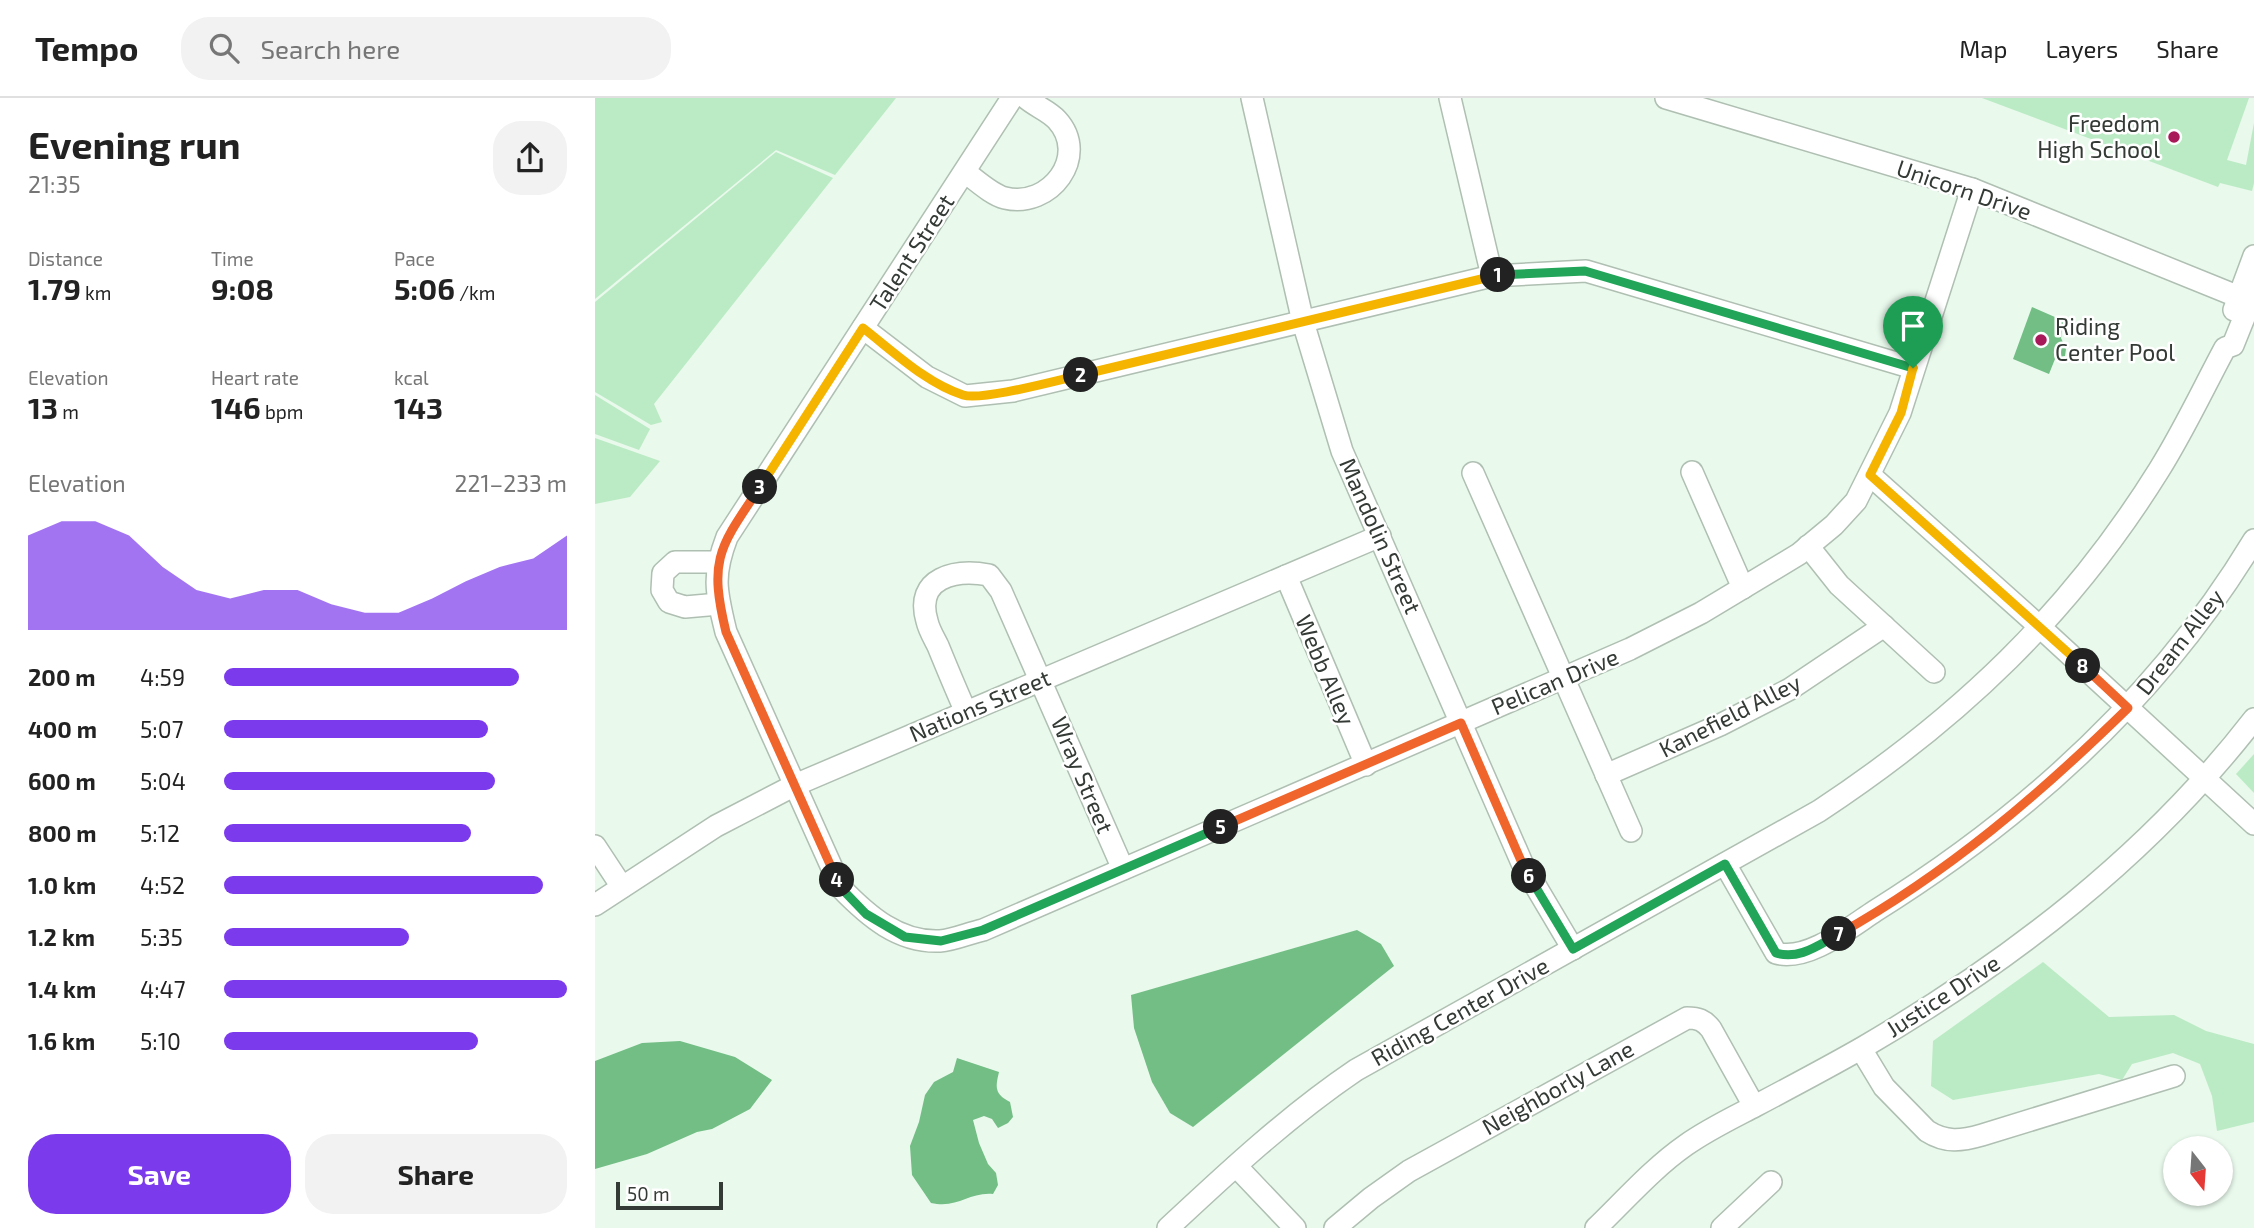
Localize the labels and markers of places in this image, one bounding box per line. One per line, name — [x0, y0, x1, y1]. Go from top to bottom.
place label: Freedom High School — [2037, 109, 2160, 163]
marker: Freedom High School — [2166, 129, 2182, 145]
pin: 1 — [1481, 258, 1515, 292]
pin — [1883, 296, 1943, 368]
place label: Riding Center Pool — [2055, 312, 2175, 366]
marker: Riding Center Pool — [2033, 332, 2049, 348]
pin: 2 — [1063, 358, 1099, 392]
pin: 3 — [743, 470, 777, 504]
pin: 8 — [2065, 648, 2101, 684]
pin: 5 — [1203, 810, 1239, 844]
pin: 6 — [1511, 858, 1546, 894]
pin: 4 — [819, 862, 855, 898]
pin: 7 — [1821, 916, 1857, 952]

